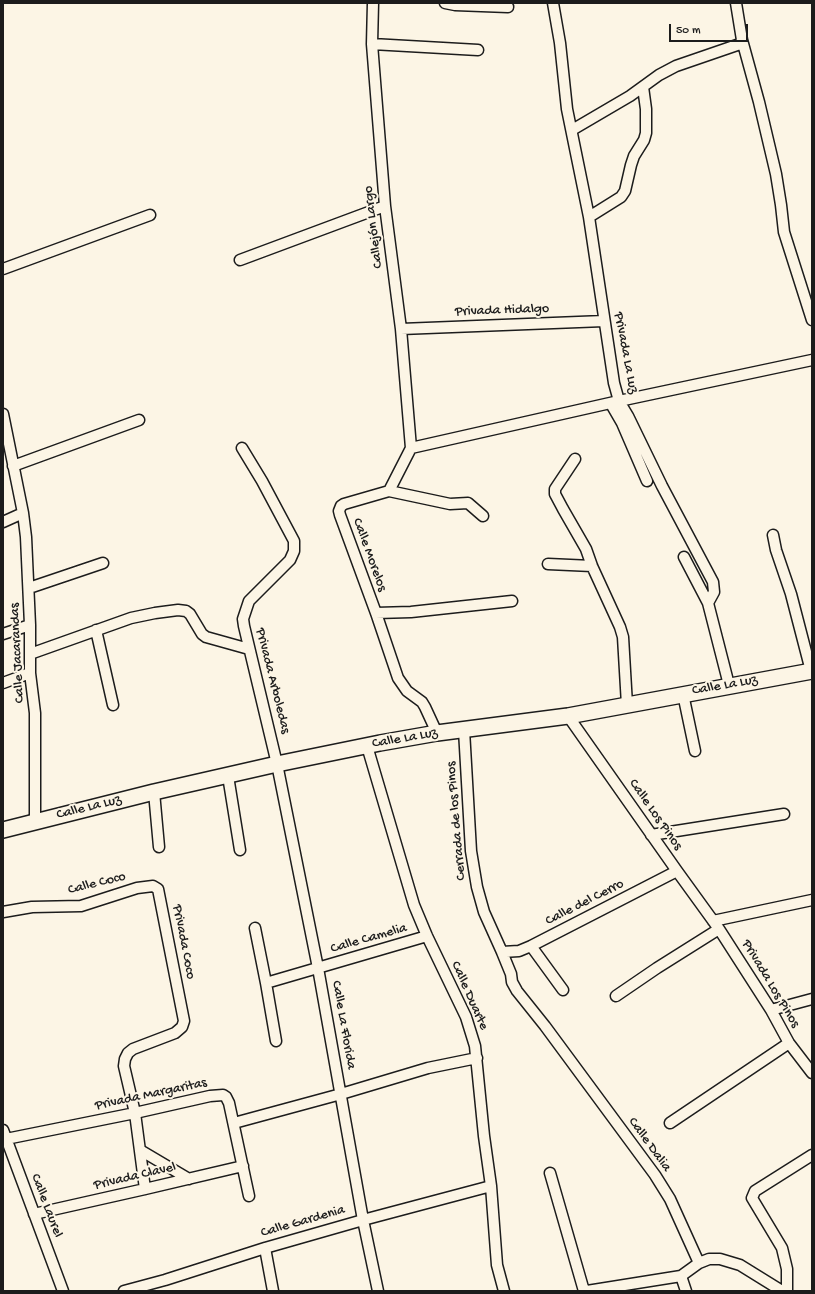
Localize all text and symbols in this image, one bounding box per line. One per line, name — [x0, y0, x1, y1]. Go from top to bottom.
scale bar — [671, 16, 750, 42]
text: 50 m — [676, 24, 701, 38]
street label: Callejón Largo — [361, 185, 387, 269]
street label: Privada Hidalgo — [455, 301, 549, 321]
street label: Privada La Luz — [609, 311, 641, 395]
street label: Calle Morelos — [348, 516, 390, 594]
street label: Calle Jacarandas — [7, 602, 29, 704]
street label: Privada Arboledas — [251, 626, 293, 736]
street label: Calle La Luz — [691, 672, 759, 700]
street label: Calle La Luz — [371, 725, 439, 753]
street label: Cerrada de los Pinos — [443, 761, 471, 881]
street label: Calle Los Pinos — [624, 776, 686, 854]
street label: Calle La Luz — [55, 792, 123, 824]
street label: Calle Coco — [66, 869, 128, 899]
street label: Calle del Cerro — [543, 876, 627, 930]
street label: Privada Coco — [168, 903, 198, 981]
street label: Calle Camelia — [329, 920, 409, 958]
street label: Privada Los Pinos — [737, 937, 803, 1031]
street label: Calle Duarte — [446, 959, 492, 1033]
street label: Calle La Florida — [327, 979, 359, 1071]
street label: Privada Margaritas — [94, 1075, 208, 1115]
street label: Calle Dalia — [624, 1115, 674, 1175]
street label: Privada Clavel — [92, 1159, 178, 1195]
street label: Calle Laurel — [26, 1172, 66, 1240]
street label: Calle Gardenia — [259, 1202, 347, 1242]

